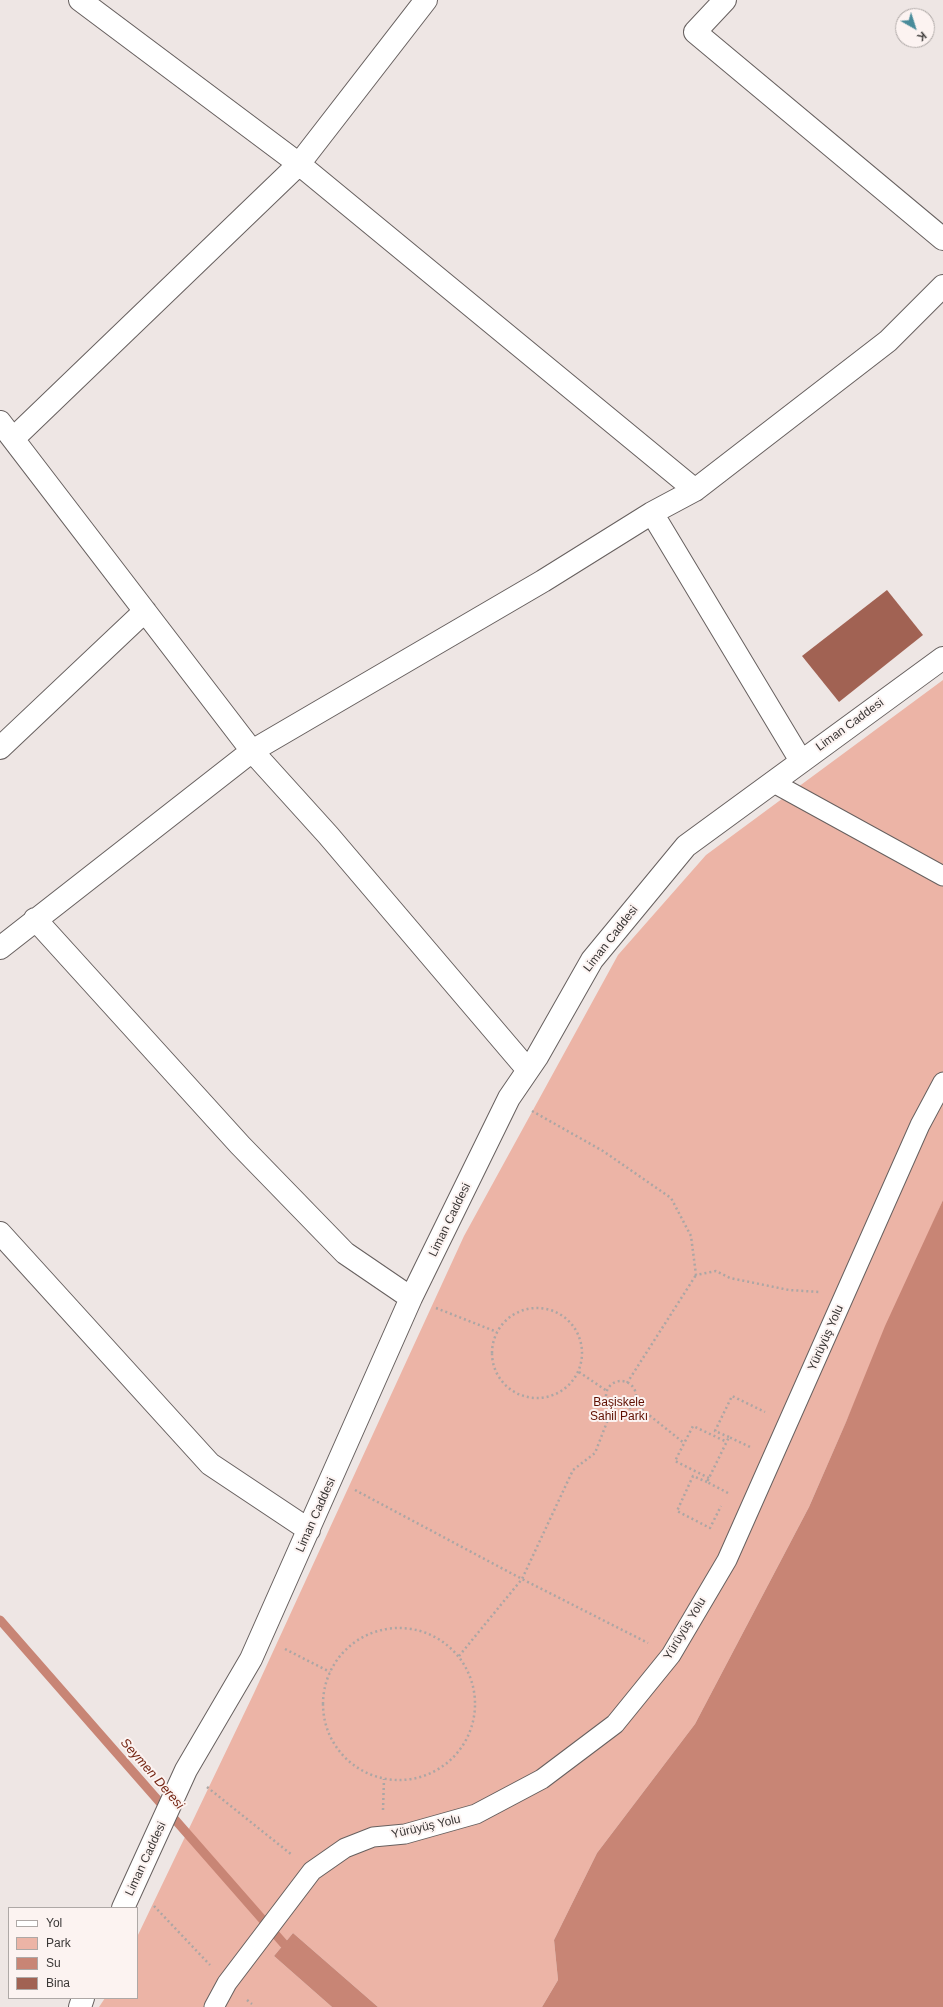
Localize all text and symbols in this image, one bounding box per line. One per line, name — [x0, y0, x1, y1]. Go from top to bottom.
north arrow — [895, 8, 935, 48]
text: K — [915, 29, 929, 44]
street label: Liman Caddesi — [813, 696, 887, 754]
street label: Liman Caddesi — [581, 903, 641, 975]
street label: Liman Caddesi — [426, 1181, 474, 1259]
street label: Yürüyüş Yolu — [805, 1303, 847, 1373]
park label: Başiskele Sahil Parkı — [590, 1396, 648, 1424]
street label: Liman Caddesi — [293, 1476, 339, 1554]
street label: Yürüyüş Yolu — [661, 1595, 709, 1663]
water label: Seymen Deresi — [117, 1735, 187, 1813]
street label: Yürüyüş Yolu — [390, 1812, 462, 1842]
street label: Liman Caddesi — [123, 1820, 169, 1898]
legend — [8, 1907, 138, 1999]
text: Yol — [46, 1916, 62, 1930]
text: Park — [46, 1936, 71, 1950]
text: Su — [46, 1956, 61, 1970]
text: Bina — [46, 1976, 70, 1990]

